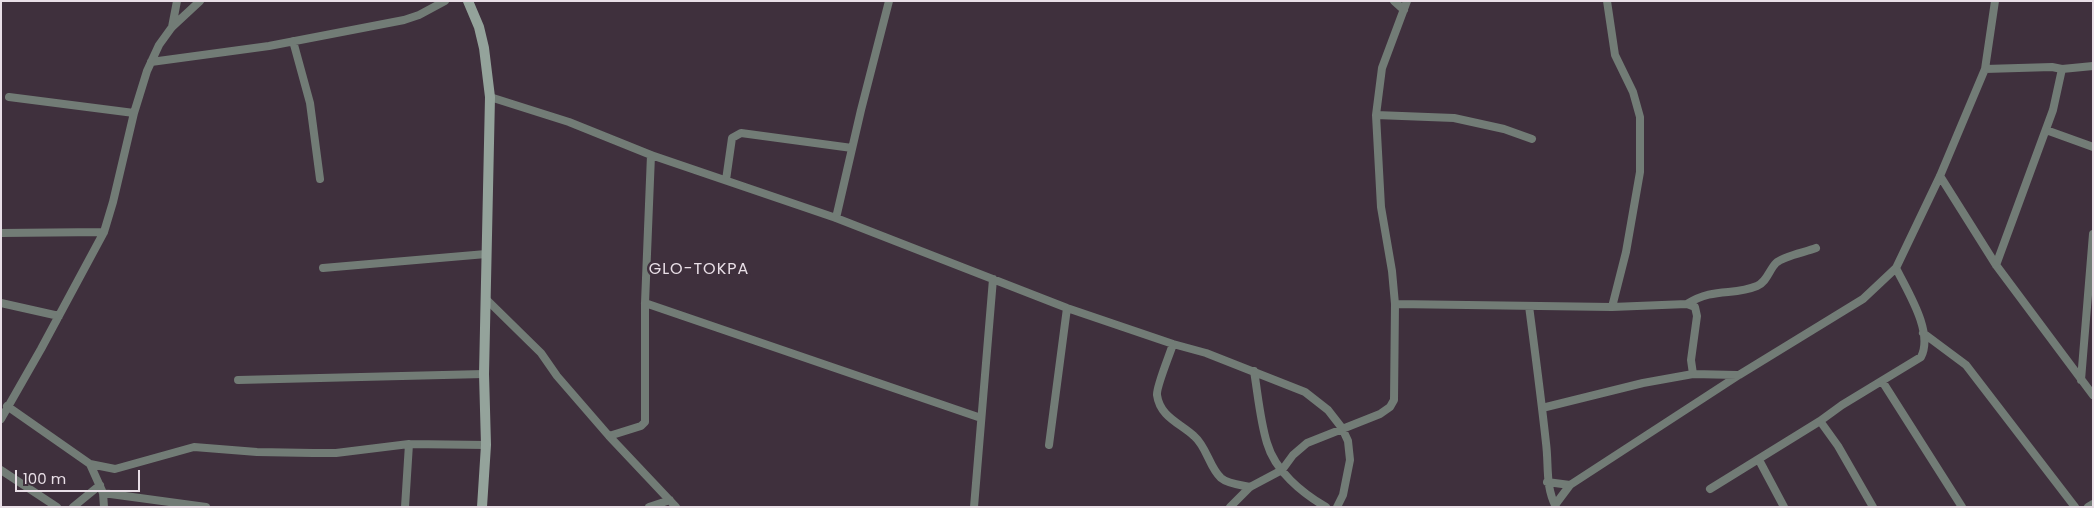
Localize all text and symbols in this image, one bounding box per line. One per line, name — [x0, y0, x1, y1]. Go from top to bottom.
district label: GLO-TOKPA — [648, 260, 750, 280]
scale bar — [18, 460, 142, 492]
text: 100 m — [23, 468, 66, 489]

